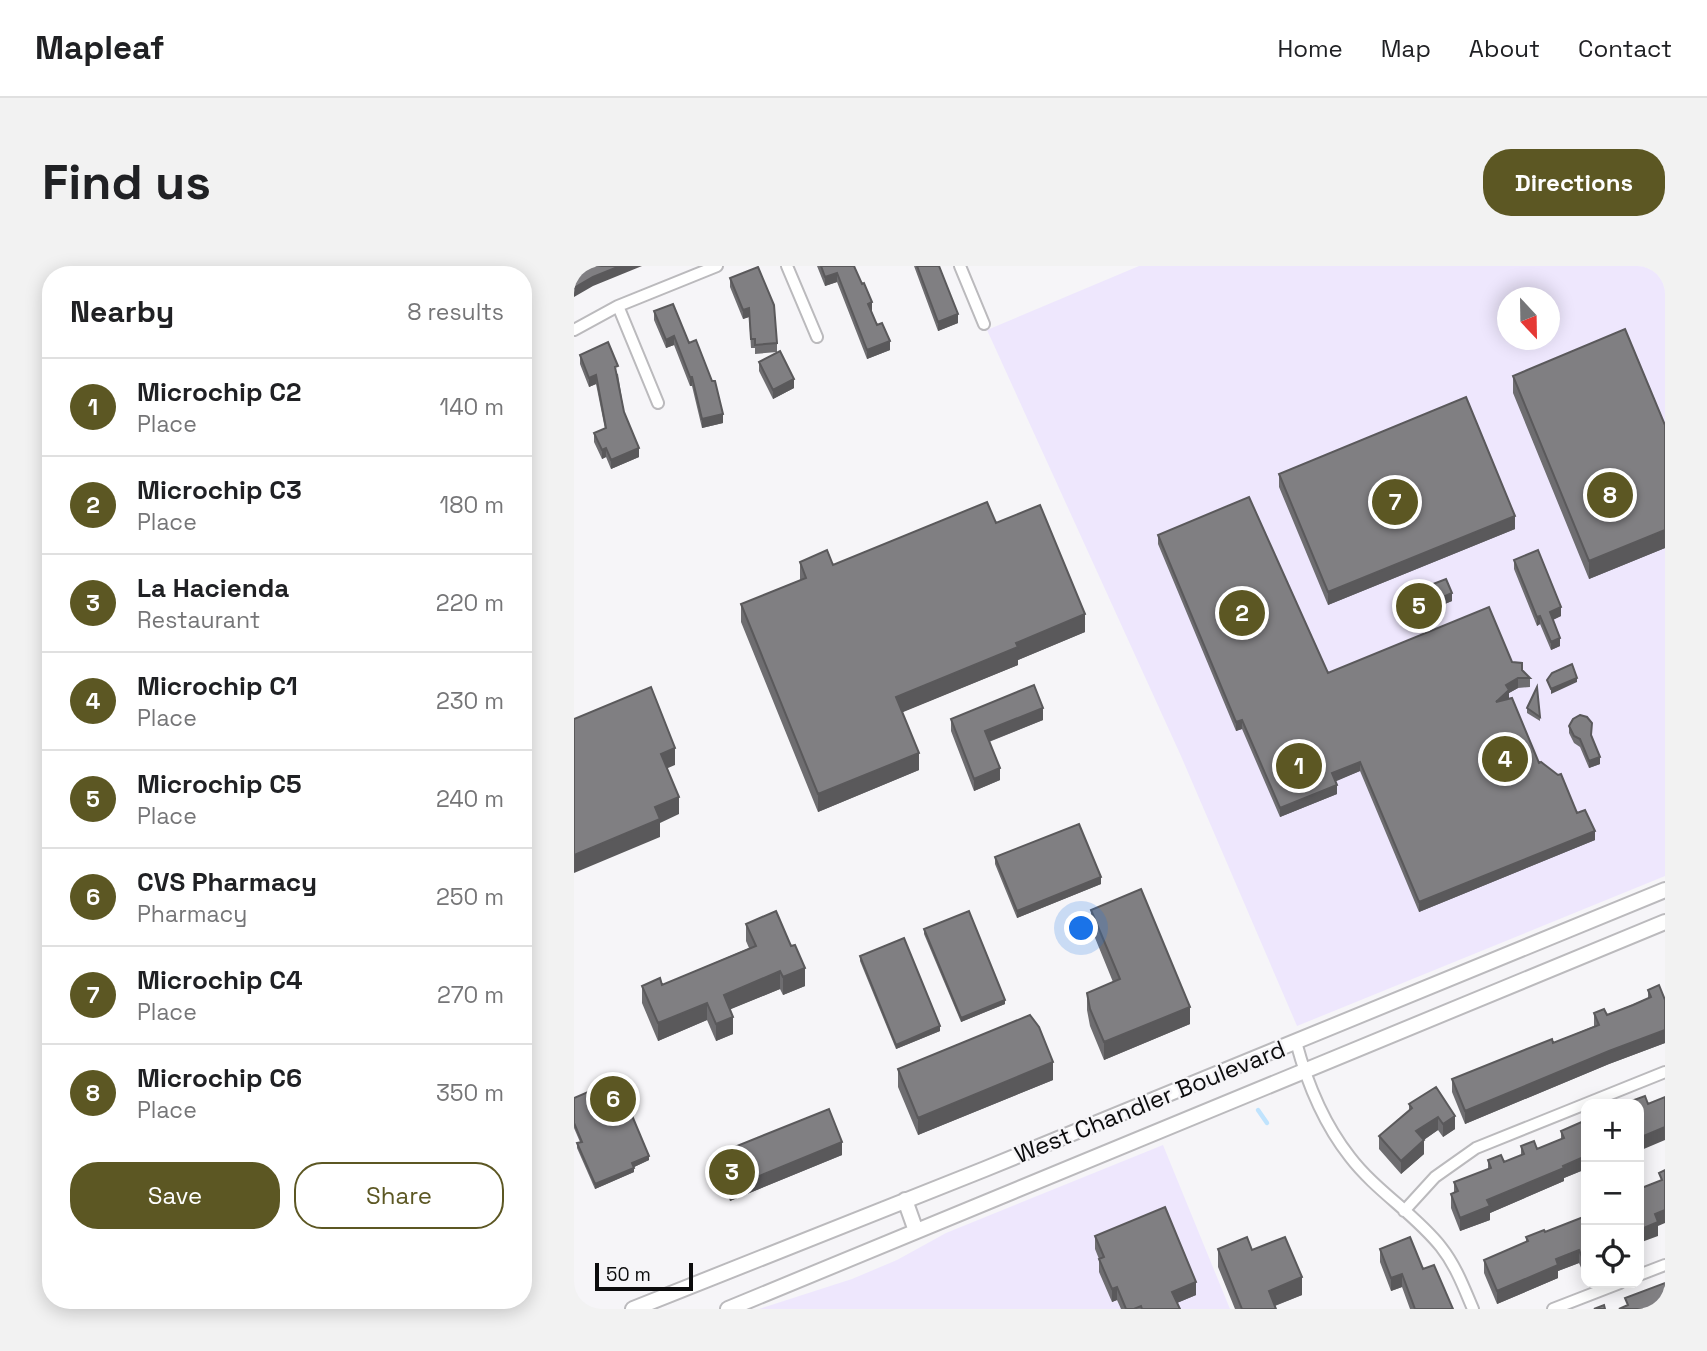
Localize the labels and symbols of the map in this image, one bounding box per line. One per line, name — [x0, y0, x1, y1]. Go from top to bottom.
north arrow — [1497, 287, 1560, 350]
pin: 8 — [1587, 469, 1633, 521]
pin: 7 — [1372, 476, 1418, 528]
pin: 5 — [1396, 580, 1442, 632]
pin: 2 — [1219, 587, 1265, 639]
pin: 4 — [1482, 733, 1528, 785]
pin: 1 — [1276, 740, 1322, 792]
your location — [1064, 911, 1098, 945]
street label: West Chandler Boulevard — [1010, 1033, 1290, 1170]
pin: 6 — [590, 1073, 636, 1125]
pin: 3 — [709, 1146, 755, 1198]
scale bar — [595, 1260, 693, 1292]

